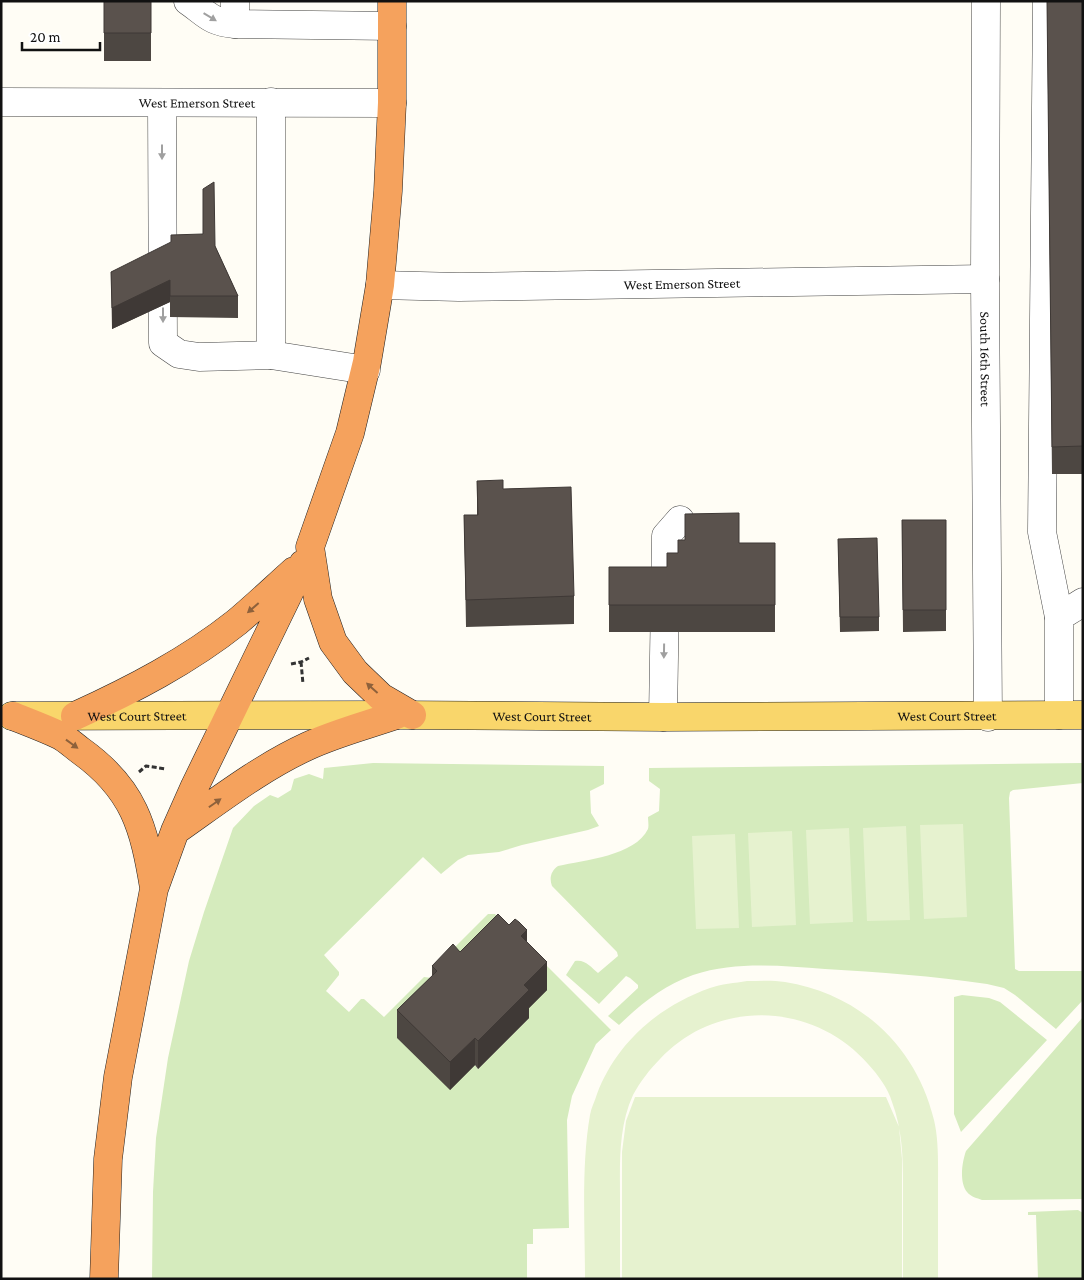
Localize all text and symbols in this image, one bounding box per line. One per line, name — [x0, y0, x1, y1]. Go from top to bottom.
one-way arrow — [203, 12, 216, 21]
scale bar — [22, 20, 100, 52]
text: 20 m — [30, 29, 61, 45]
street label: West Emerson Street — [139, 94, 256, 111]
one-way arrow — [158, 144, 166, 160]
street label: West Emerson Street — [624, 275, 741, 292]
one-way arrow — [159, 307, 167, 323]
street label: South 16th Street — [977, 311, 994, 407]
one-way arrow — [246, 602, 259, 613]
one-way arrow — [660, 643, 668, 659]
one-way arrow — [366, 682, 378, 694]
street label: West Court Street — [898, 707, 997, 724]
street label: West Court Street — [88, 708, 187, 724]
street label: West Court Street — [492, 708, 592, 724]
one-way arrow — [66, 739, 79, 749]
one-way arrow — [208, 798, 222, 808]

